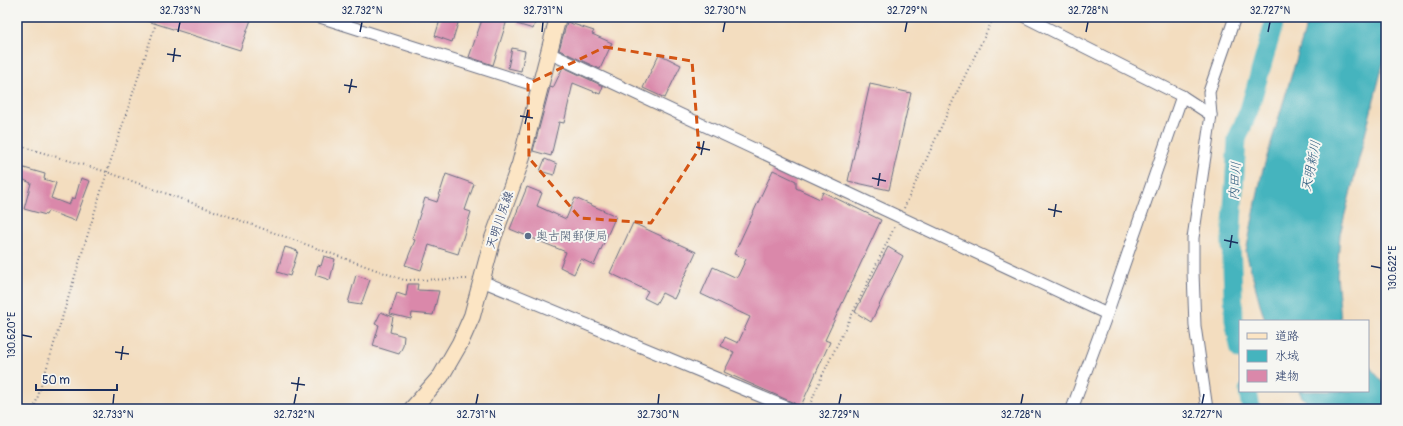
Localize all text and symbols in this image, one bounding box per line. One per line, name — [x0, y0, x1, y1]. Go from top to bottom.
text: 32.733°N — [160, 5, 201, 17]
text: 32.732°N — [342, 5, 383, 17]
text: 32.731°N — [523, 5, 563, 17]
text: 32.730°N — [704, 5, 746, 17]
text: 32.729°N — [887, 5, 928, 17]
text: 32.728°N — [1068, 5, 1108, 17]
text: 32.727°N — [1250, 5, 1291, 17]
water label: 天明新川 — [1298, 139, 1324, 193]
water label: 内田川 — [1226, 161, 1244, 201]
street label: 天明川尻線 — [483, 189, 517, 251]
place label: 奥古閑郵便局 — [536, 229, 608, 244]
marker: 奥古閑郵便局 — [523, 231, 533, 241]
text: 130.622°E — [1387, 245, 1399, 291]
text: 130.620°E — [6, 312, 18, 358]
legend — [1239, 320, 1369, 392]
text: 道路 — [1275, 329, 1299, 344]
text: 水域 — [1275, 349, 1299, 364]
scale bar — [36, 366, 117, 392]
text: 建物 — [1275, 369, 1299, 384]
text: 50 m — [42, 373, 70, 388]
text: 32.733°N — [93, 409, 134, 421]
text: 32.732°N — [274, 409, 315, 421]
text: 32.731°N — [456, 409, 496, 421]
text: 32.730°N — [637, 409, 679, 421]
text: 32.729°N — [819, 409, 860, 421]
text: 32.728°N — [1001, 409, 1041, 421]
text: 32.727°N — [1182, 409, 1223, 421]

